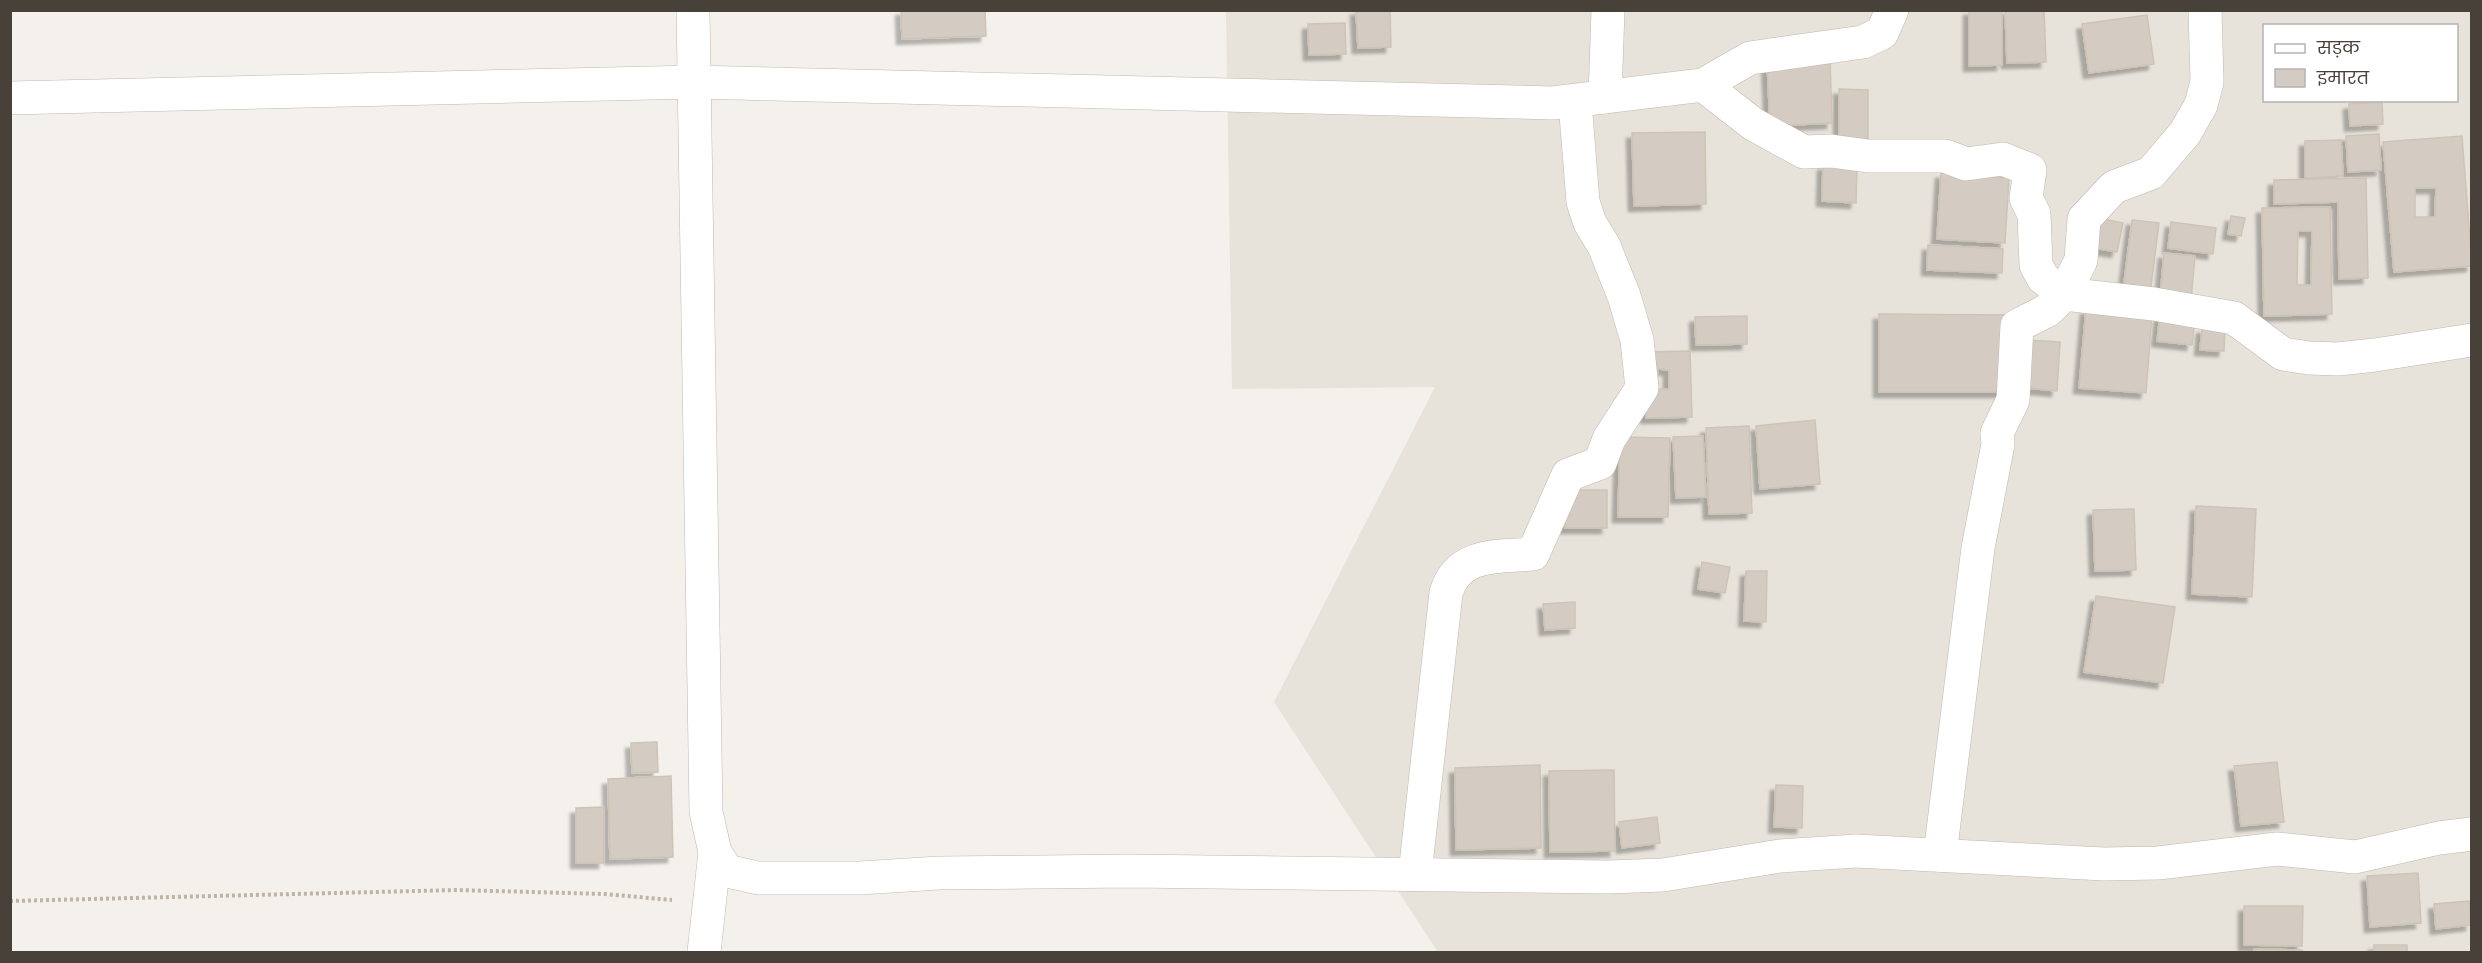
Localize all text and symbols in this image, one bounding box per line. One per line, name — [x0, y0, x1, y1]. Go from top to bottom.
legend — [2263, 24, 2458, 102]
text: सड़क — [2316, 35, 2361, 60]
text: इमारत — [2316, 65, 2370, 90]

